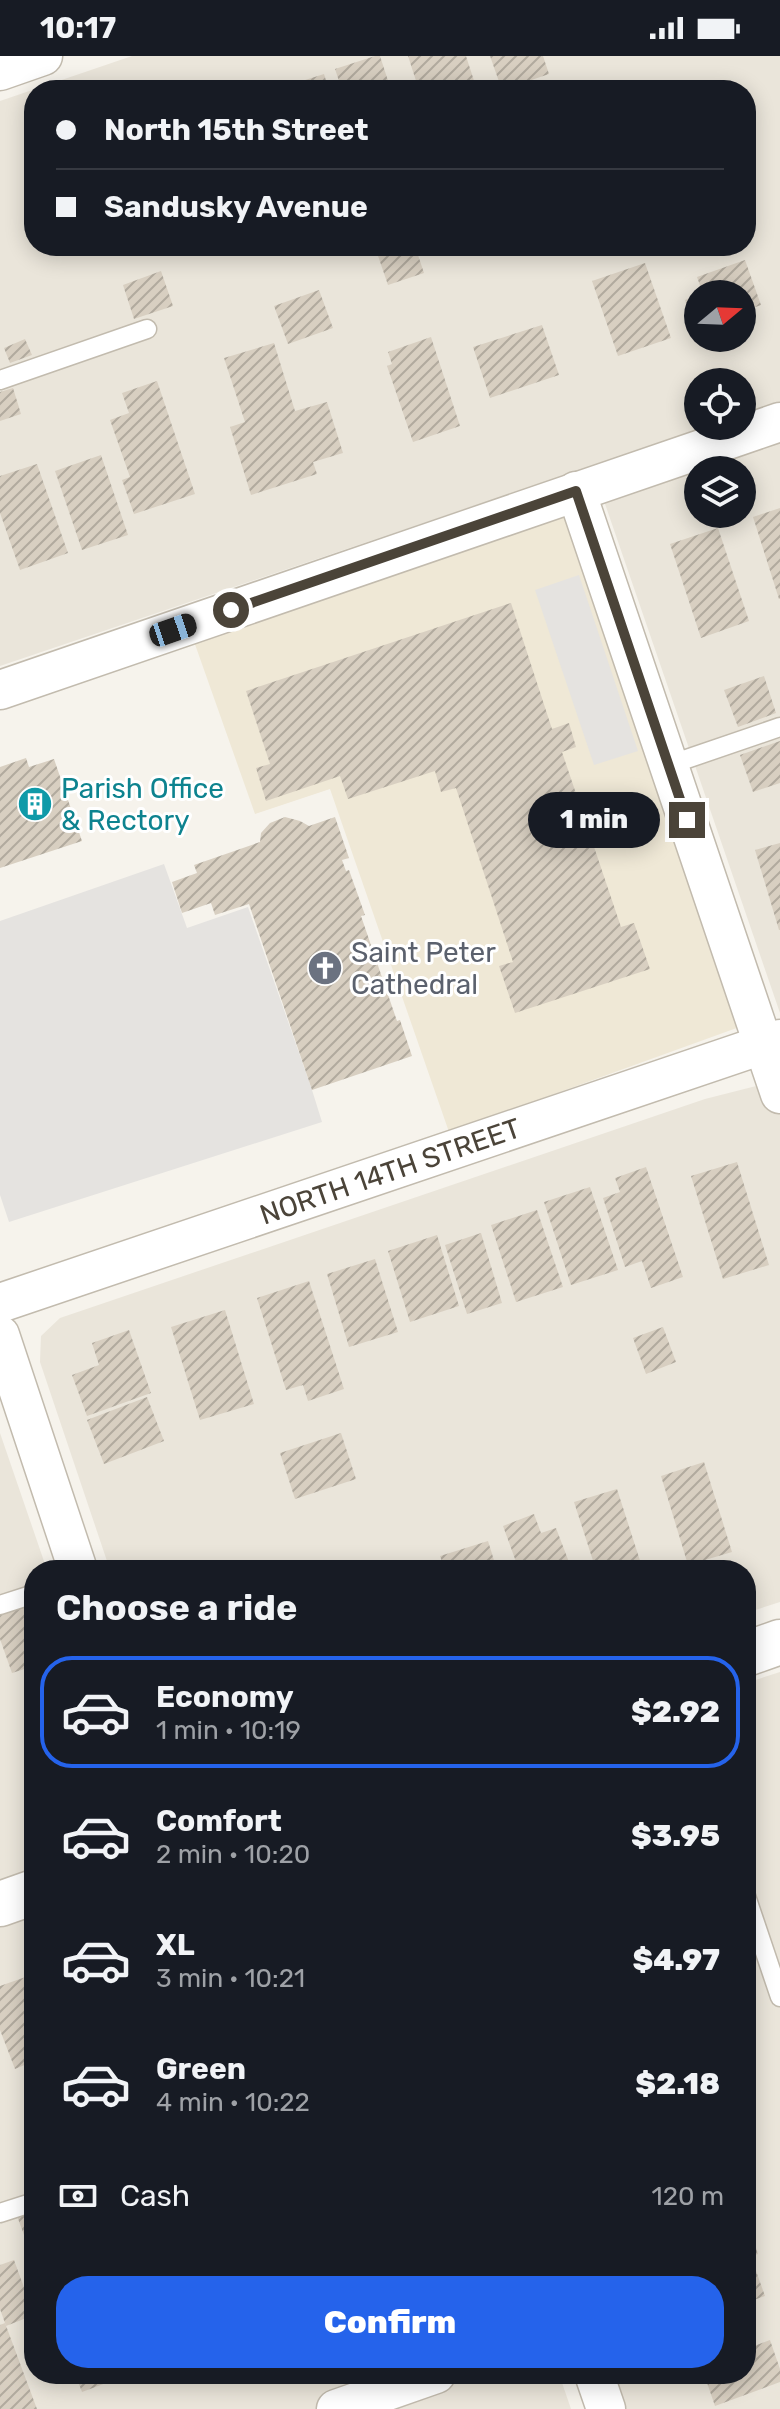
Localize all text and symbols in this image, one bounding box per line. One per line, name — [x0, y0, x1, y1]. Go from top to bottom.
text: 10:17 — [40, 10, 116, 46]
text: North 15th Street — [104, 112, 369, 148]
text: Sandusky Avenue — [104, 189, 368, 225]
north arrow — [684, 280, 756, 352]
map controls — [684, 280, 756, 528]
button: locate — [684, 368, 756, 440]
button: layers — [684, 456, 756, 528]
route start — [213, 592, 249, 628]
car — [146, 611, 200, 649]
place label: Parish Office & Rectory — [61, 772, 224, 837]
building icon: Parish Office & Rectory — [16, 785, 54, 823]
callout: 1 min — [527, 792, 659, 848]
route end — [669, 802, 705, 838]
text: 1 min — [560, 804, 628, 835]
place label: Saint Peter Cathedral — [351, 936, 496, 1001]
church icon: Saint Peter Cathedral — [306, 949, 344, 987]
street label: NORTH 14TH STREET — [256, 1111, 525, 1232]
text: Choose a ride — [56, 1586, 297, 1629]
icon: car — [60, 1676, 132, 1748]
text: Economy — [156, 1679, 294, 1715]
text: $2.92 — [631, 1694, 720, 1730]
text: 1 min · 10:19 — [156, 1715, 301, 1746]
icon: car — [60, 1800, 132, 1872]
text: Comfort — [156, 1803, 282, 1839]
text: $3.95 — [631, 1818, 720, 1854]
text: 2 min · 10:20 — [156, 1839, 310, 1870]
icon: car — [60, 1924, 132, 1996]
text: XL — [156, 1927, 195, 1963]
text: $4.97 — [633, 1942, 720, 1978]
text: 3 min · 10:21 — [156, 1963, 305, 1994]
icon: car — [60, 2048, 132, 2120]
text: Green — [156, 2051, 246, 2087]
text: $2.18 — [635, 2066, 720, 2102]
text: 4 min · 10:22 — [156, 2087, 310, 2118]
icon: cash — [56, 2174, 100, 2218]
text: Cash — [120, 2178, 190, 2214]
text: 120 m — [652, 2181, 724, 2212]
button: Confirm — [56, 2276, 724, 2368]

